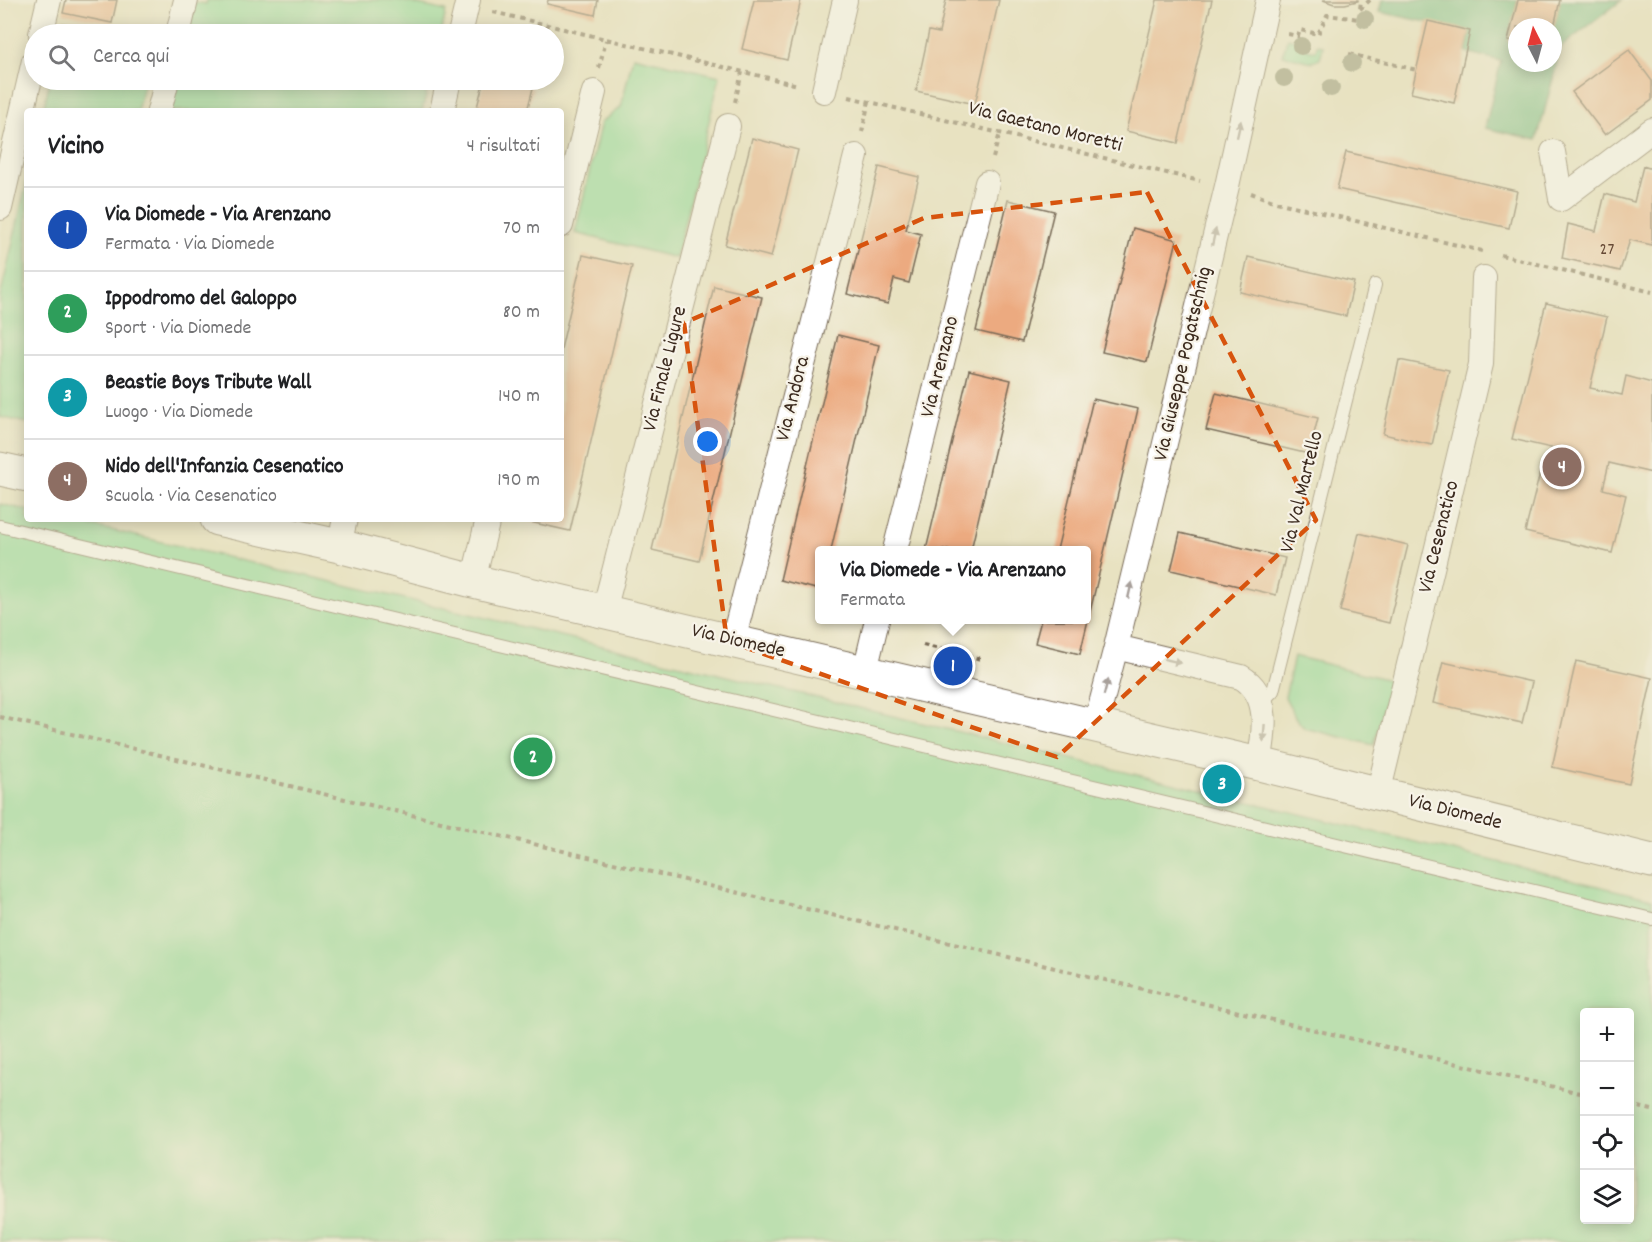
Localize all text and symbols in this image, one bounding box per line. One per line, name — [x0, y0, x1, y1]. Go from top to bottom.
north arrow — [1508, 18, 1562, 72]
search box — [24, 24, 564, 90]
icon: search — [45, 41, 78, 74]
text: Cerca qui — [93, 42, 169, 73]
street label: Via Gaetano Moretti — [965, 94, 1125, 162]
one-way arrow — [1235, 120, 1245, 138]
text: Vicino — [48, 129, 104, 166]
text: 4 risultati — [466, 133, 540, 161]
text: Via Diomede - Via Arenzano — [105, 200, 331, 231]
text: 1 — [65, 215, 70, 243]
text: 70 m — [503, 215, 540, 243]
one-way arrow — [1210, 228, 1220, 247]
text: Fermata · Via Diomede — [105, 231, 275, 259]
house number: 27 — [1600, 238, 1614, 263]
street label: Via Giuseppe Pogatschnig — [1147, 264, 1221, 464]
text: Ippodromo del Galoppo — [105, 284, 297, 315]
text: 2 — [63, 299, 72, 327]
text: 80 m — [503, 299, 540, 327]
street label: Via Finale Ligure — [636, 303, 696, 435]
street label: Via Arenzano — [914, 313, 968, 421]
text: Sport · Via Diomede — [105, 315, 251, 343]
street label: Via Andora — [769, 352, 819, 445]
text: Beastie Boys Tribute Wall — [105, 368, 311, 399]
text: 3 — [63, 383, 72, 411]
text: 140 m — [498, 383, 540, 411]
text: Luogo · Via Diomede — [105, 399, 253, 427]
your location — [693, 427, 722, 456]
street label: Via Val Martello — [1273, 428, 1333, 556]
pin: 4 — [1542, 444, 1582, 490]
text: Nido dell'Infanzia Cesenatico — [105, 452, 344, 483]
text: 4 — [63, 467, 72, 495]
text: 190 m — [497, 467, 540, 495]
street label: Via Cesenatico — [1412, 477, 1468, 597]
text: Scuola · Via Cesenatico — [105, 483, 277, 511]
popup — [815, 546, 1091, 624]
text: Via Diomede - Via Arenzano — [840, 556, 1066, 587]
one-way arrow — [1125, 581, 1135, 600]
text: Fermata — [840, 587, 905, 615]
street label: Via Diomede — [688, 617, 788, 667]
pin: 1 — [934, 644, 972, 688]
one-way arrow — [1164, 657, 1182, 667]
one-way arrow — [1101, 678, 1111, 696]
one-way arrow — [1259, 724, 1268, 743]
pin: 2 — [514, 734, 552, 780]
pin: 3 — [1202, 762, 1242, 806]
street label: Via Diomede — [1405, 787, 1505, 839]
map controls — [1580, 1008, 1634, 1224]
button: + — [1580, 1008, 1634, 1062]
button: − — [1580, 1062, 1634, 1116]
button: locate — [1580, 1116, 1634, 1170]
button: layers — [1580, 1170, 1634, 1224]

